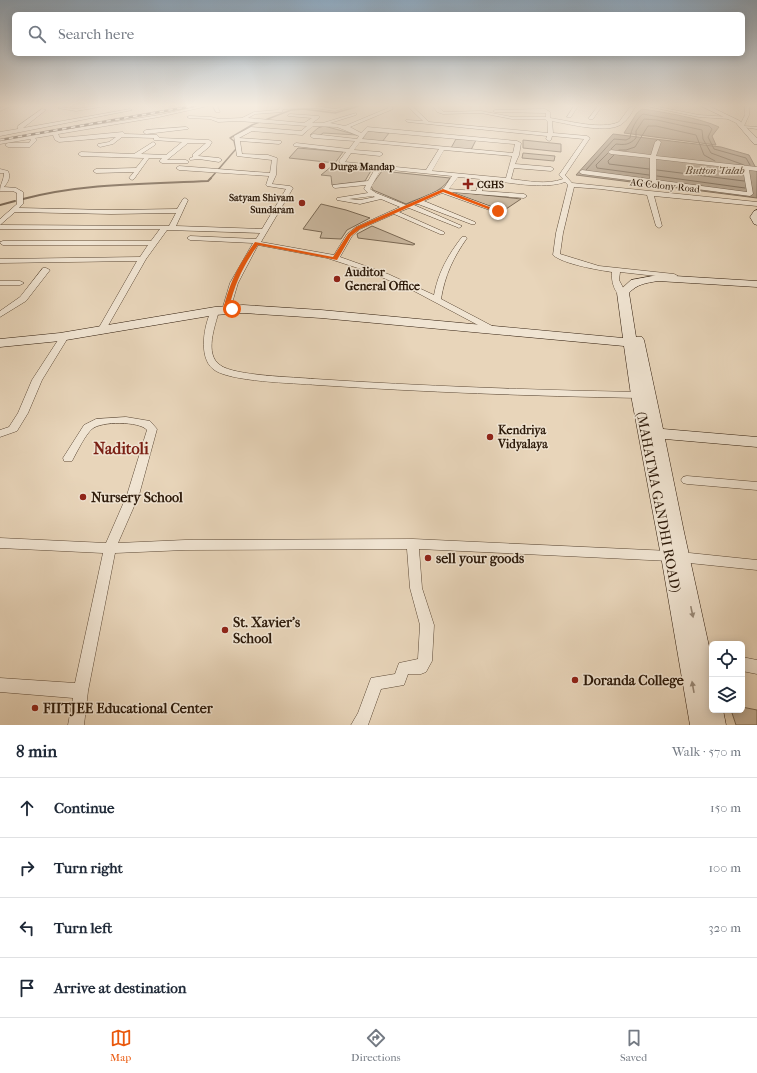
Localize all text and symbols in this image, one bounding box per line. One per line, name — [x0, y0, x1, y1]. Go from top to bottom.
search box — [12, 12, 745, 56]
icon: search — [26, 23, 48, 45]
text: Search here — [58, 25, 134, 43]
marker: Durga Mandap — [317, 161, 327, 171]
place label: Durga Mandap — [329, 161, 395, 173]
water label: Button Talab — [684, 164, 745, 177]
street label: AG Colony Road — [628, 176, 701, 196]
marker: CGHS — [462, 178, 474, 190]
place label: CGHS — [477, 179, 504, 191]
place label: Satyam Shivam Sundaram — [229, 192, 295, 216]
marker: Satyam Shivam Sundaram — [297, 198, 307, 208]
route end — [489, 202, 507, 220]
place label: Auditor General Office — [344, 265, 420, 293]
marker: Auditor General Office — [332, 274, 342, 284]
route start — [223, 300, 241, 318]
street label: (MAHATMA GANDHI ROAD) — [633, 410, 684, 594]
place label: Kendriya Vidyalaya — [497, 423, 548, 452]
marker: Kendriya Vidyalaya — [485, 432, 495, 442]
district label: Naditoli — [93, 439, 149, 458]
place label: Nursery School — [91, 489, 183, 506]
marker: Nursery School — [78, 492, 88, 502]
place label: sell your goods — [436, 550, 525, 567]
marker: sell your goods — [423, 553, 433, 563]
one-way arrow — [690, 606, 696, 618]
place label: St. Xavier's School — [233, 614, 301, 647]
marker: St. Xavier's School — [220, 625, 230, 635]
map controls — [709, 641, 745, 713]
button: locate — [709, 641, 745, 677]
place label: Doranda College — [583, 672, 684, 689]
marker: Doranda College — [570, 675, 580, 685]
button: layers — [709, 677, 745, 713]
one-way arrow — [690, 681, 696, 693]
place label: FIITJEE Educational Center — [42, 700, 214, 717]
marker: FIITJEE Educational Center — [30, 703, 40, 713]
text: 8 min — [16, 741, 57, 761]
text: Walk · 570 m — [672, 744, 741, 759]
icon: ahead — [16, 797, 38, 819]
text: Continue — [54, 799, 114, 817]
text: 150 m — [710, 800, 741, 815]
icon: right — [16, 857, 38, 879]
text: Turn right — [54, 859, 123, 877]
text: 100 m — [708, 860, 741, 875]
icon: left — [16, 917, 38, 939]
text: Turn left — [54, 919, 112, 937]
text: 320 m — [708, 920, 741, 935]
icon: arrive — [16, 977, 38, 999]
text: Arrive at destination — [54, 979, 186, 997]
tab: Map — [110, 1027, 132, 1064]
tab: Directions — [351, 1027, 401, 1064]
tab: Saved — [620, 1027, 647, 1064]

